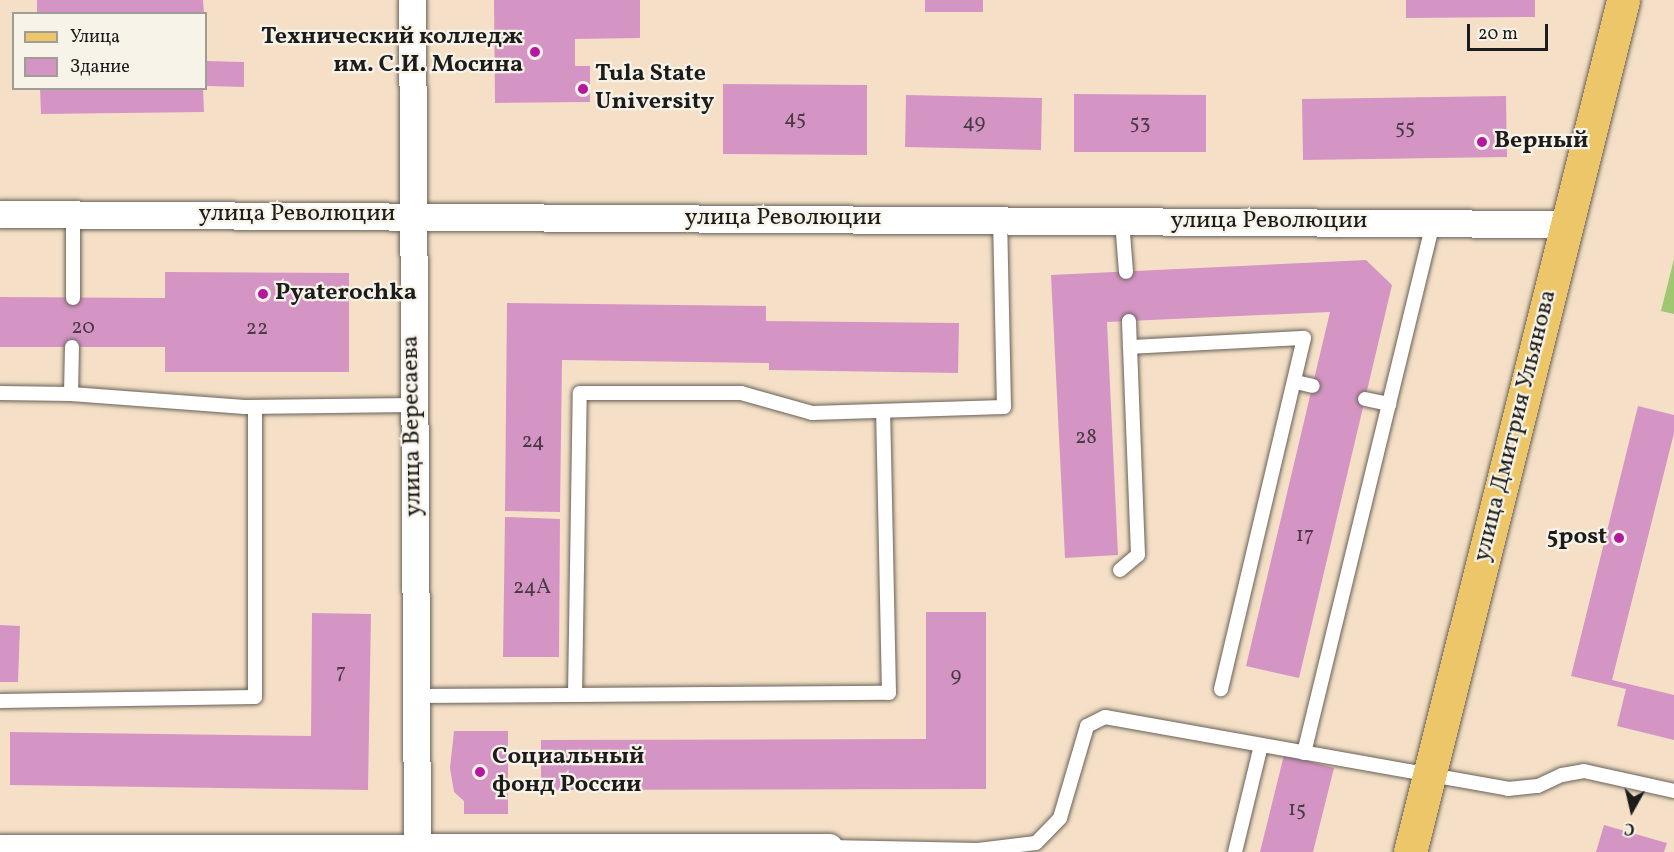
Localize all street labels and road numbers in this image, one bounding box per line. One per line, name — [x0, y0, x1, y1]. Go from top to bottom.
street label: улица Революции — [199, 201, 395, 229]
street label: улица Революции — [685, 205, 881, 233]
street label: улица Революции — [1171, 208, 1367, 236]
street label: улица Дмитрия Ульянова — [1468, 287, 1564, 565]
street label: улица Вересаева — [397, 335, 429, 517]

